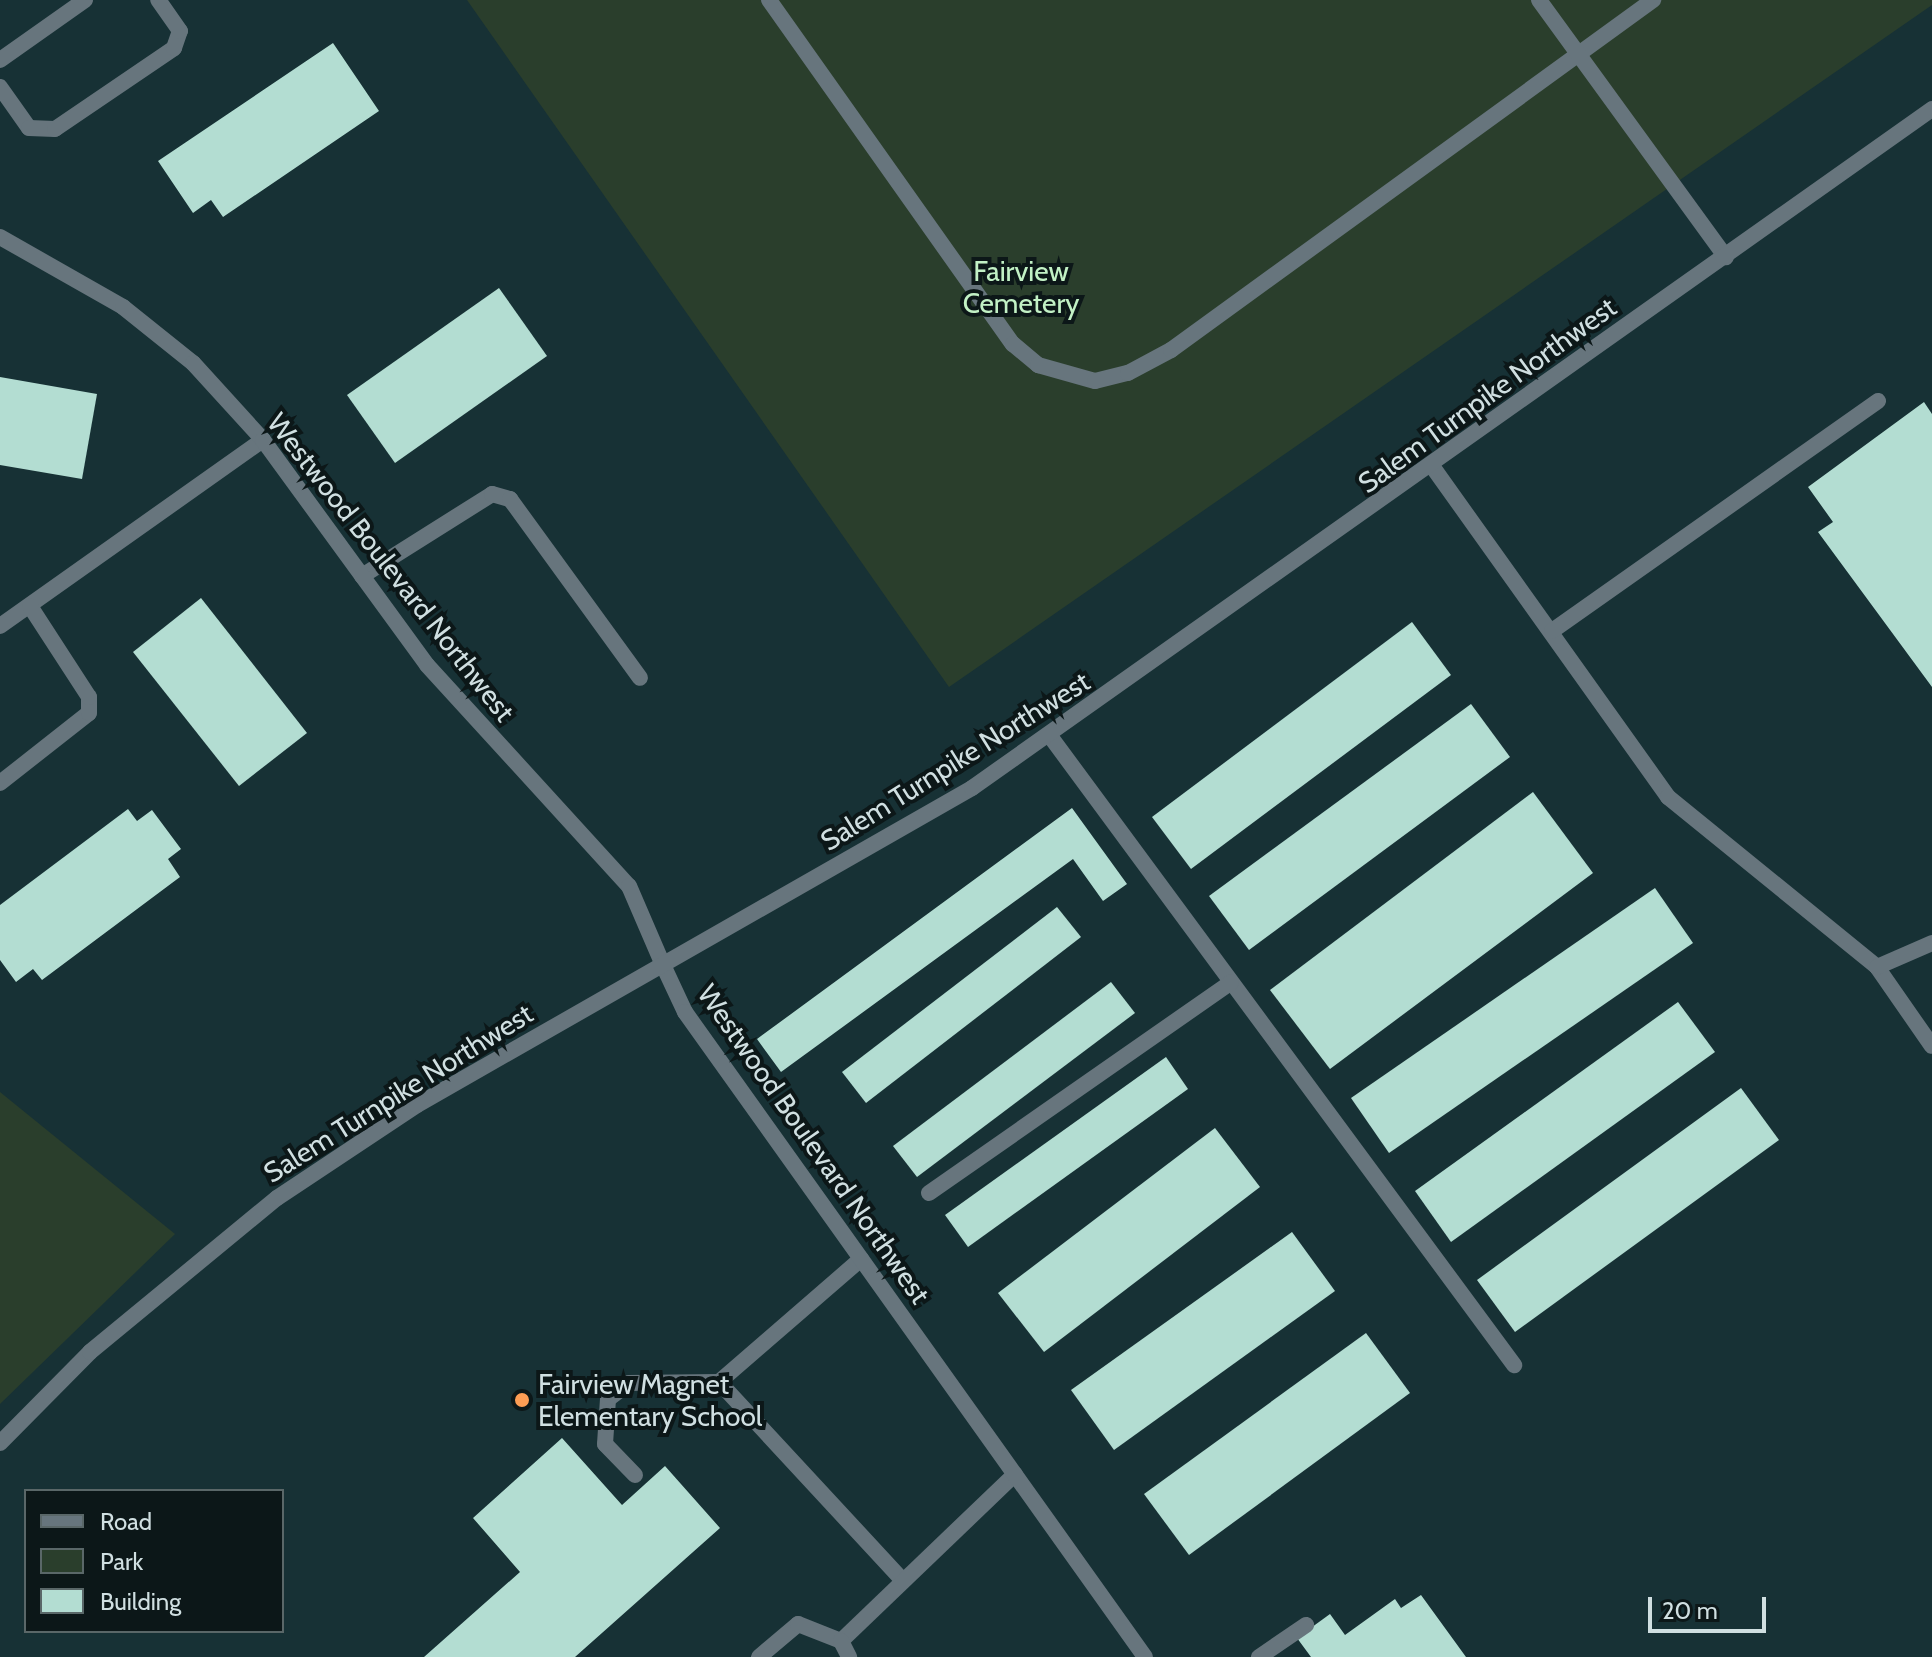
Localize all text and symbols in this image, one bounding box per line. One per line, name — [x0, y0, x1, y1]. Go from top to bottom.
park label: Fairview Cemetery — [963, 254, 1079, 320]
street label: Salem Turnpike Northwest — [1351, 290, 1623, 500]
street label: Westwood Boulevard Northwest — [260, 406, 522, 728]
street label: Salem Turnpike Northwest — [814, 664, 1096, 858]
street label: Westwood Boulevard Northwest — [691, 978, 937, 1310]
street label: Salem Turnpike Northwest — [257, 996, 539, 1190]
place label: Fairview Magnet Elementary School — [538, 1367, 762, 1433]
marker: Fairview Magnet Elementary School — [513, 1391, 531, 1409]
legend — [24, 1489, 284, 1633]
text: Road — [100, 1507, 152, 1536]
text: Park — [100, 1547, 143, 1576]
scale bar — [1652, 1581, 1770, 1631]
text: Building — [100, 1587, 181, 1616]
text: 20 m — [1662, 1596, 1718, 1625]

